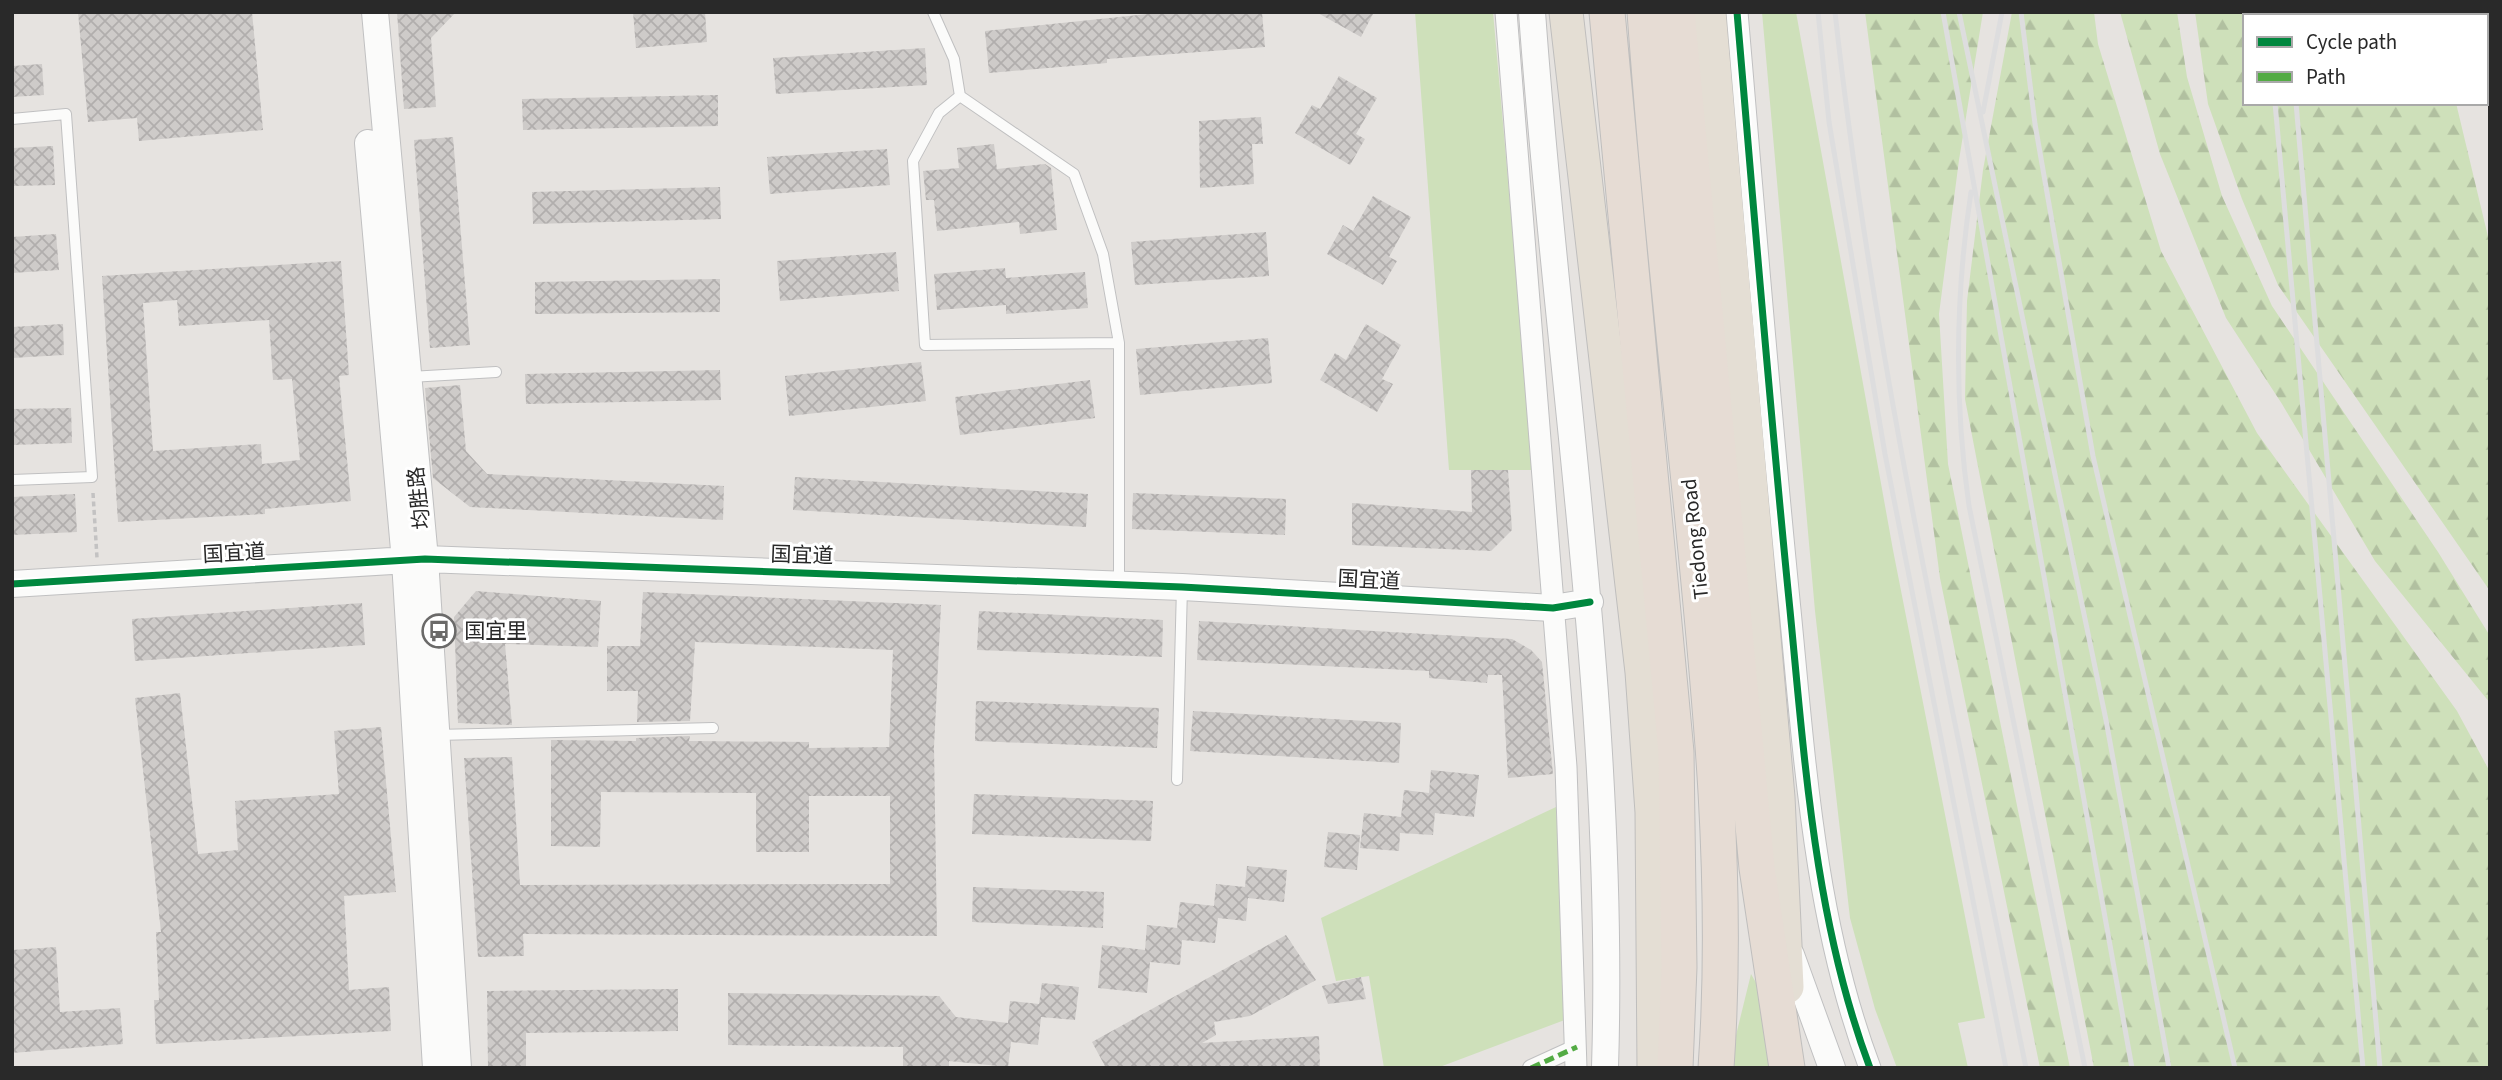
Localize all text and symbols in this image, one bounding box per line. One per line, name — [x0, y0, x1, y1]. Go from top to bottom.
legend — [2243, 14, 2488, 105]
text: Cycle path — [2306, 27, 2397, 57]
text: Path — [2306, 62, 2346, 92]
street label: 均胜路 — [401, 465, 437, 531]
street label: Tiedong Road — [1674, 477, 1716, 601]
street label: 国宜道 — [202, 536, 266, 570]
street label: 国宜道 — [770, 539, 834, 571]
street label: 国宜道 — [1337, 563, 1401, 597]
bus stop icon: 国宜里 — [420, 612, 458, 650]
place label: 国宜里 — [464, 616, 527, 646]

